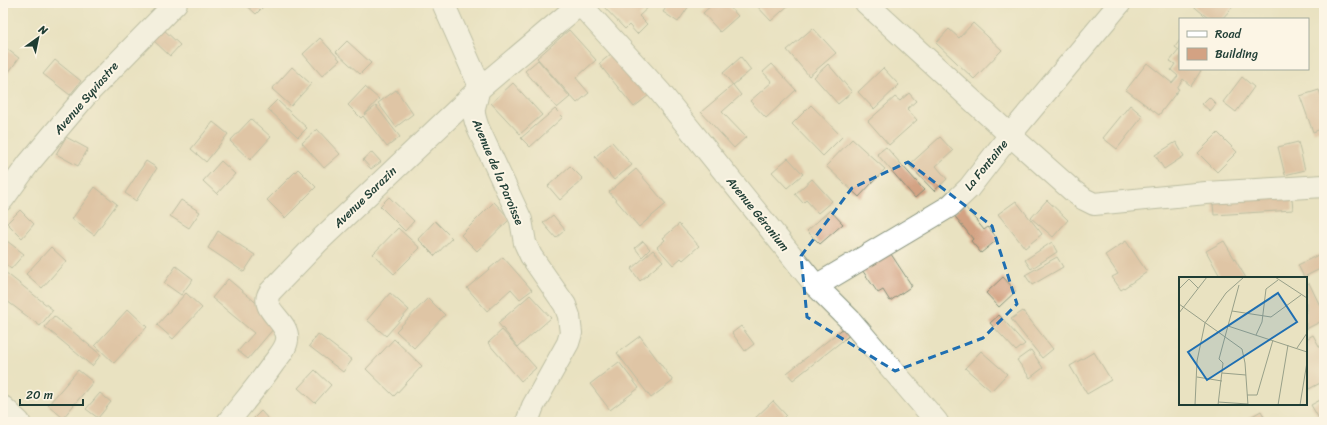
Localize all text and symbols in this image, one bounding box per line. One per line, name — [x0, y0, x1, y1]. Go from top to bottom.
north arrow — [18, 18, 58, 58]
legend — [1179, 18, 1309, 70]
text: N — [34, 19, 52, 40]
text: Road — [1215, 23, 1242, 45]
text: Building — [1215, 43, 1258, 65]
street label: Avenue Syviastre — [47, 56, 124, 140]
street label: Avenue de la Paroisse — [465, 115, 530, 229]
street label: La Fontaine — [958, 134, 1014, 196]
street label: Avenue Sarazin — [327, 160, 402, 234]
street label: Avenue Géranium — [720, 171, 795, 256]
inset map — [1179, 277, 1307, 405]
scale bar — [20, 381, 83, 407]
text: 20 m — [26, 384, 53, 406]

